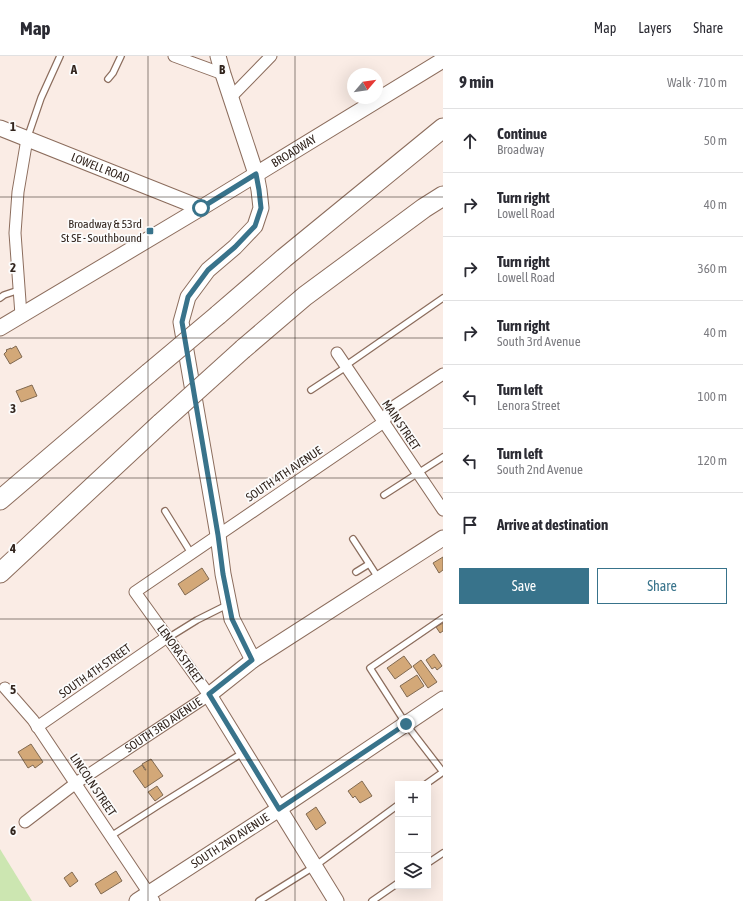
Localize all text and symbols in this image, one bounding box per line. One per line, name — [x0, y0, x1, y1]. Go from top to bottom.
text: Map — [20, 17, 51, 39]
text: Map — [594, 20, 616, 36]
text: Layers — [638, 20, 671, 36]
text: Share — [693, 20, 723, 36]
text: A — [70, 62, 78, 77]
text: B — [219, 62, 226, 77]
north arrow — [347, 68, 383, 104]
text: 9 min — [459, 72, 494, 92]
text: Walk · 710 m — [667, 75, 727, 90]
text: 1 — [10, 119, 16, 134]
text: Continue — [497, 125, 547, 142]
icon: ahead — [459, 130, 481, 152]
street label: BROADWAY — [269, 132, 320, 170]
text: 50 m — [704, 133, 727, 148]
text: Broadway — [497, 142, 544, 157]
street label: LOWELL ROAD — [69, 150, 132, 186]
text: Turn right — [497, 189, 550, 206]
icon: right — [459, 194, 481, 216]
text: 40 m — [704, 197, 727, 212]
route start — [192, 199, 210, 217]
text: Lowell Road — [497, 206, 555, 221]
place label: Broadway & 53rd St SE - Southbound — [61, 217, 142, 245]
marker: Broadway & 53rd St SE - Southbound — [145, 226, 155, 236]
text: Turn right — [497, 253, 550, 270]
icon: right — [459, 258, 481, 280]
text: 2 — [10, 260, 16, 275]
text: 360 m — [698, 261, 727, 276]
text: Lowell Road — [497, 270, 555, 285]
text: Turn right — [497, 317, 550, 334]
icon: right — [459, 322, 481, 344]
text: 40 m — [704, 325, 727, 340]
text: South 3rd Avenue — [497, 334, 581, 349]
text: Turn left — [497, 381, 543, 398]
icon: left — [459, 386, 481, 408]
text: 100 m — [698, 389, 727, 404]
street label: MAIN STREET — [379, 397, 423, 453]
text: Lenora Street — [497, 398, 560, 413]
text: 3 — [10, 401, 16, 416]
street label: SOUTH 4TH AVENUE — [243, 443, 325, 505]
text: Turn left — [497, 445, 543, 462]
icon: left — [459, 450, 481, 472]
text: 120 m — [698, 453, 727, 468]
text: South 2nd Avenue — [497, 462, 583, 477]
icon: arrive — [459, 514, 481, 536]
text: Arrive at destination — [497, 516, 608, 533]
text: 4 — [9, 541, 16, 556]
button: Save — [459, 568, 589, 604]
button: Share — [597, 568, 727, 604]
street label: LENORA STREET — [154, 622, 206, 687]
street label: SOUTH 4TH STREET — [56, 641, 134, 701]
text: 5 — [10, 682, 16, 697]
street label: SOUTH 3RD AVENUE — [122, 695, 204, 756]
route end — [397, 715, 415, 733]
street label: LINCOLN STREET — [67, 751, 119, 819]
map controls — [395, 781, 431, 889]
button: + — [395, 781, 431, 817]
street label: SOUTH 2ND AVENUE — [189, 810, 272, 871]
button: − — [395, 817, 431, 853]
text: 6 — [10, 823, 16, 838]
button: layers — [395, 853, 431, 889]

